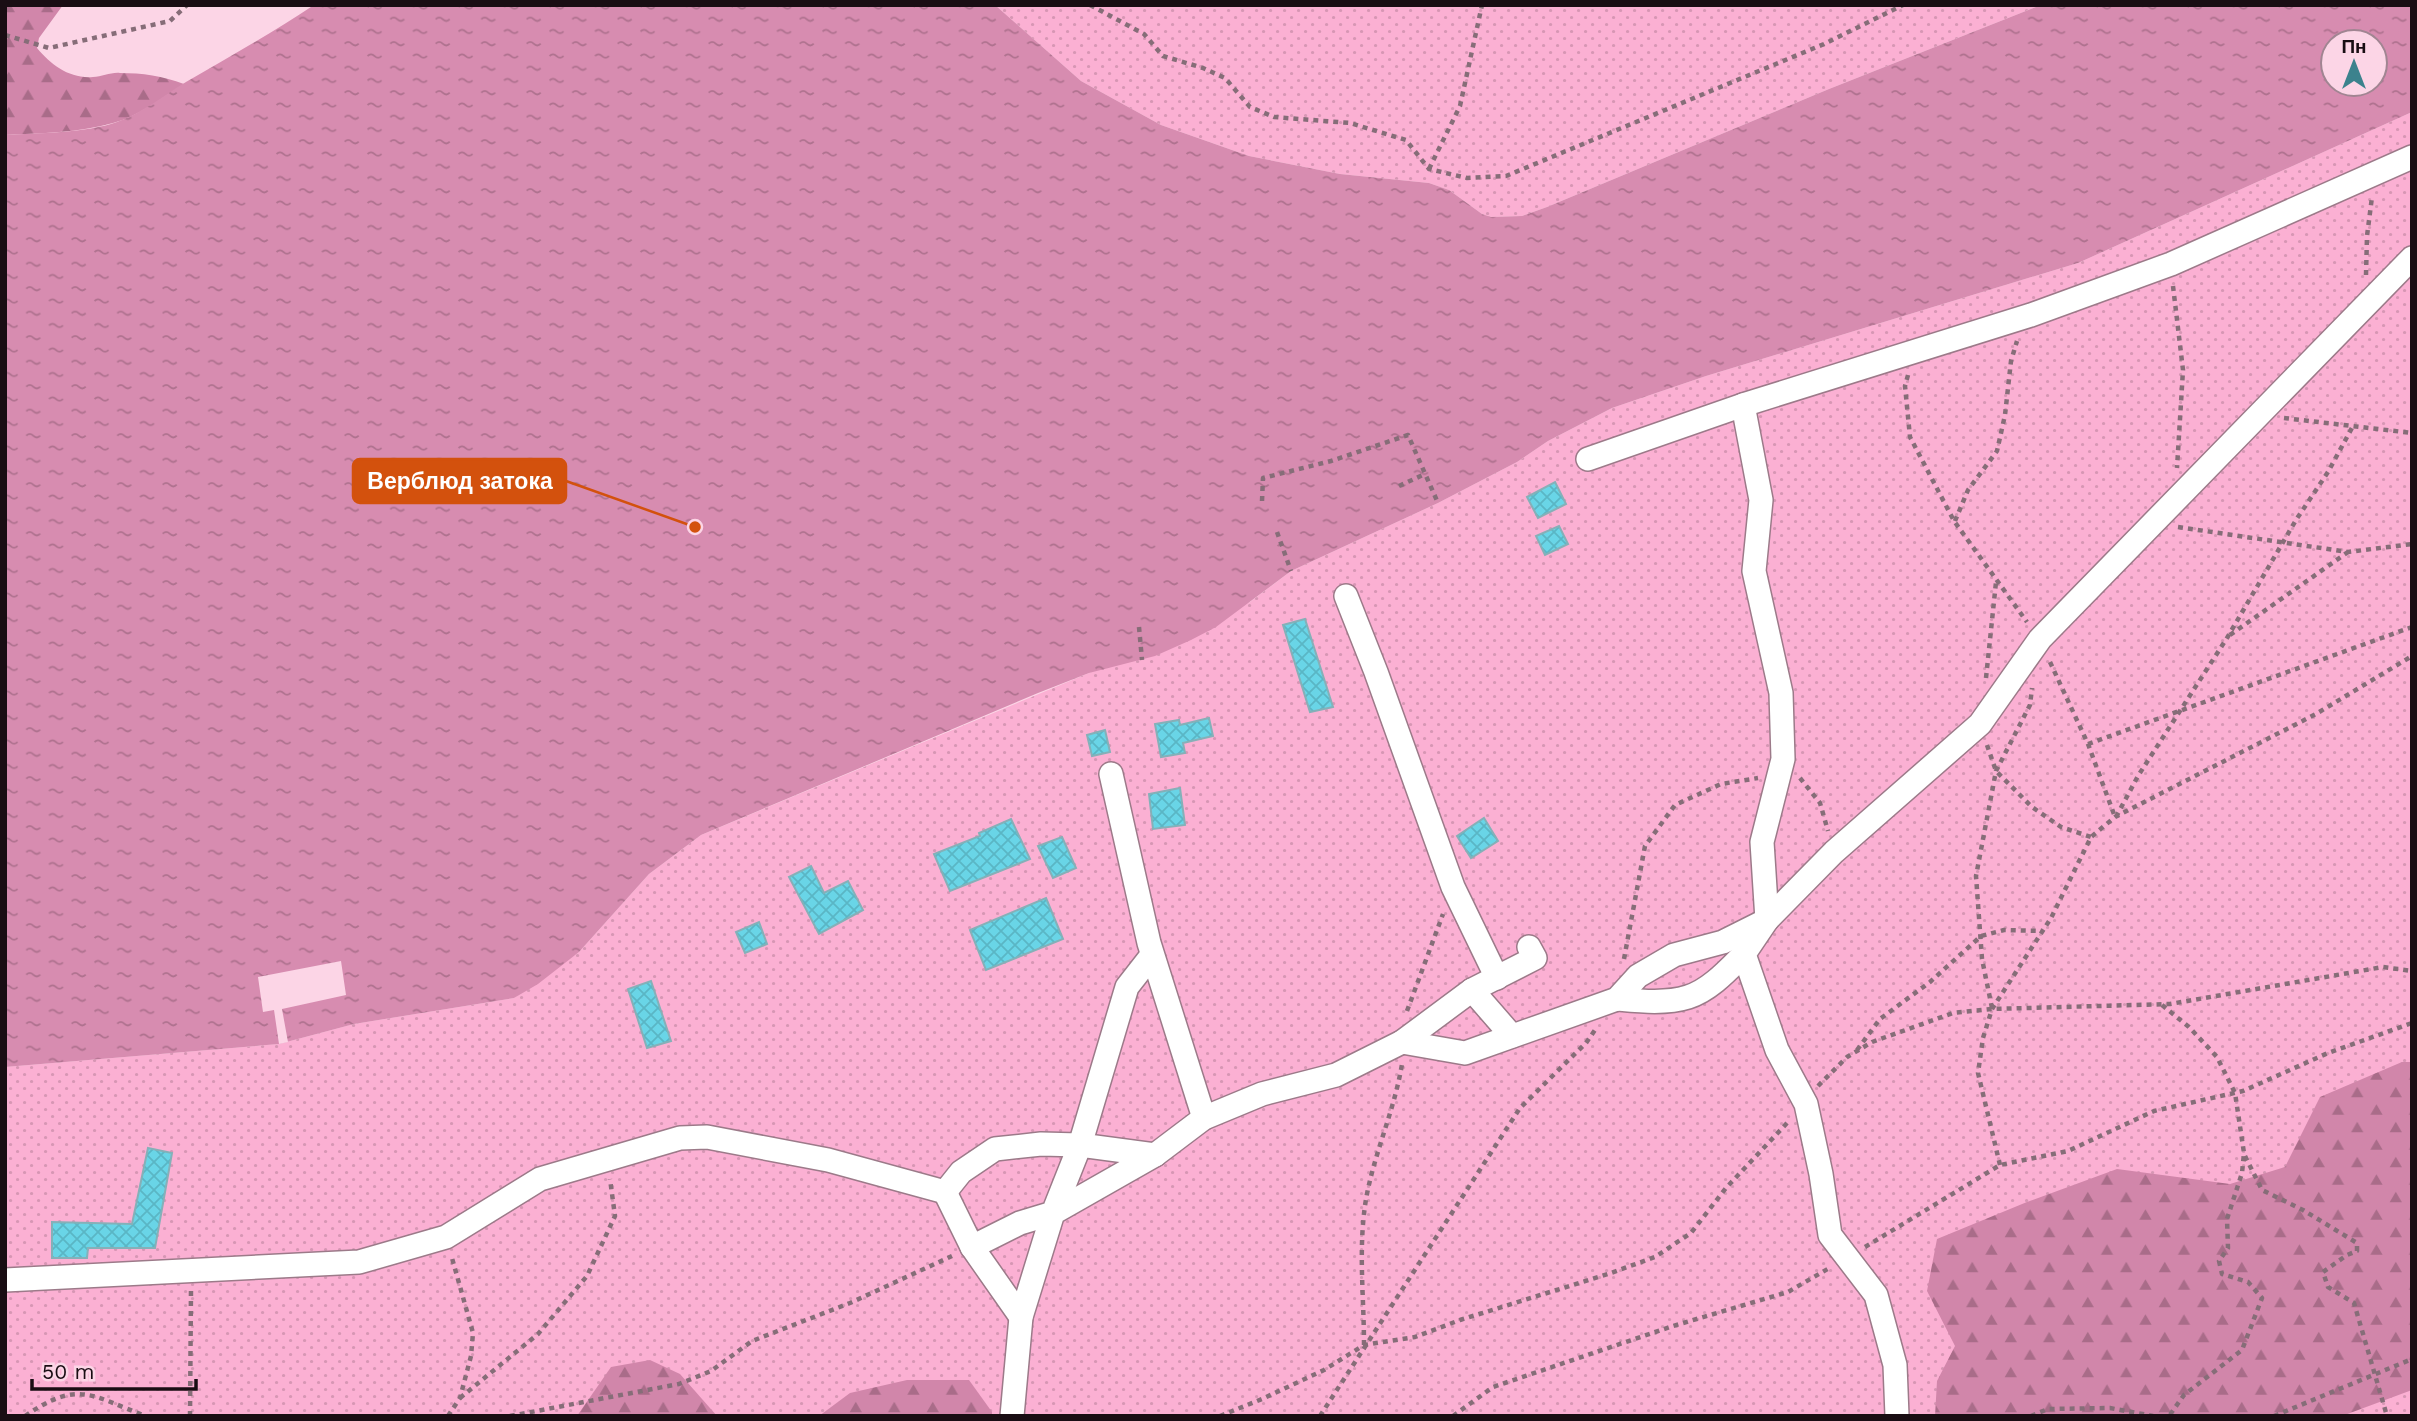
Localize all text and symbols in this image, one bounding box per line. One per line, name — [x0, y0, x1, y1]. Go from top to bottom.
north arrow — [2319, 28, 2389, 98]
text: Пн — [2341, 35, 2367, 58]
callout: Верблюд затока — [353, 459, 566, 503]
text: Верблюд затока — [367, 468, 553, 495]
scale bar — [32, 1348, 196, 1392]
text: 50 m — [42, 1359, 94, 1384]

